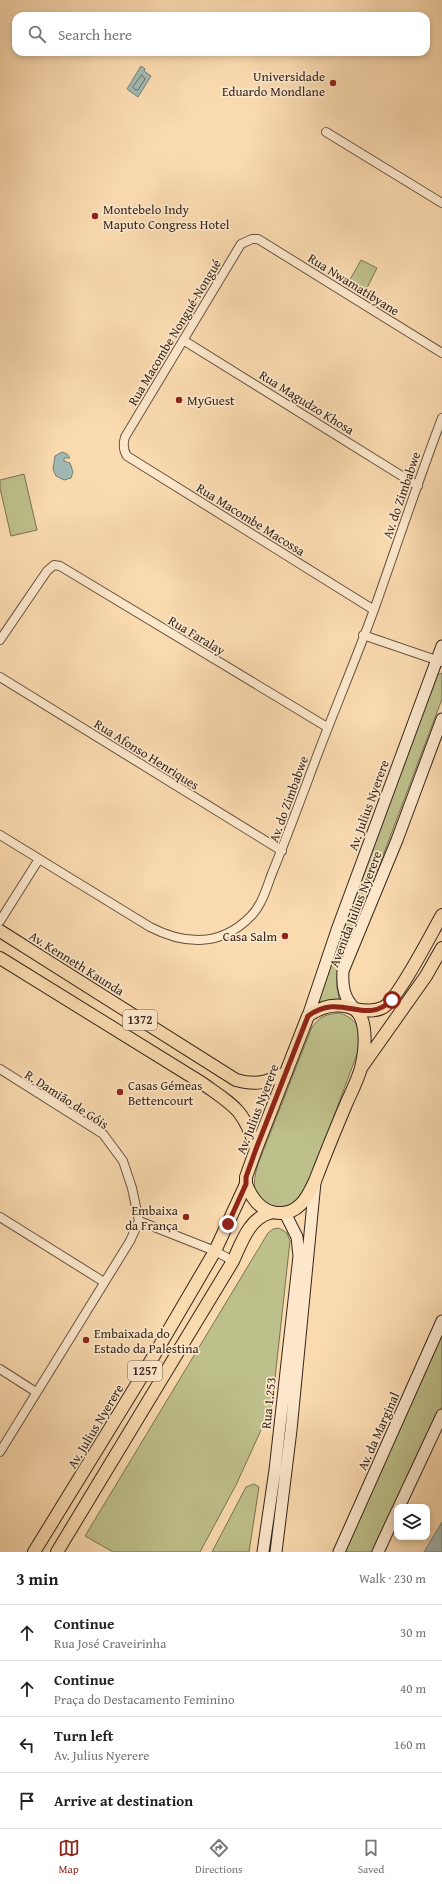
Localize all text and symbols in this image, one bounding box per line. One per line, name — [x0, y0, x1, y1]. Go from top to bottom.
search box — [12, 12, 430, 56]
icon: search — [26, 23, 48, 45]
text: Search here — [58, 24, 132, 45]
place label: Universidade Eduardo Mondlane — [222, 67, 325, 101]
marker: Universidade Eduardo Mondlane — [328, 78, 338, 88]
place label: Montebelo Indy Maputo Congress Hotel — [103, 200, 230, 234]
marker: Montebelo Indy Maputo Congress Hotel — [90, 211, 100, 221]
street label: Rua Nwamatibyane — [304, 249, 403, 320]
street label: Rua Macombe Nongué-Nongué — [123, 256, 226, 409]
street label: Rua Magudzo Khosa — [256, 366, 359, 440]
place label: MyGuest — [187, 391, 235, 410]
marker: MyGuest — [174, 395, 184, 405]
street label: Av. do Zimbabwe — [378, 449, 425, 541]
street label: Rua Macombe Macossa — [193, 478, 309, 561]
street label: Rua Faralay — [165, 611, 229, 660]
street label: Rua Afonso Henriques — [91, 714, 203, 794]
street label: Av. do Zimbabwe — [264, 753, 313, 845]
street label: Av. Julius Nyerere — [343, 757, 394, 853]
street label: Avenida Julius Nyerere — [325, 848, 386, 970]
street label: Av. Kenneth Kaunda — [25, 926, 129, 1001]
place label: Casa Salm — [223, 927, 277, 946]
marker: Casa Salm — [280, 931, 290, 941]
route start — [383, 991, 401, 1009]
road number: 1372 — [123, 1010, 157, 1030]
street label: Av. Julius Nyerere — [232, 1061, 283, 1157]
street label: R. Damião de Góis — [21, 1065, 112, 1134]
place label: Casas Gémeas Bettencourt — [128, 1076, 202, 1110]
marker: Casas Gémeas Bettencourt — [115, 1087, 125, 1097]
place label: Embaixa da França — [125, 1201, 179, 1235]
marker: Embaixa da França — [181, 1212, 191, 1222]
route end — [219, 1215, 237, 1233]
place label: Embaixada do Estado da Palestina — [94, 1324, 199, 1358]
marker: Embaixada do Estado da Palestina — [81, 1335, 91, 1345]
road number: 1257 — [128, 1361, 162, 1381]
street label: Rua 1.253 — [256, 1376, 281, 1430]
street label: Av. Julius Nyerere — [63, 1381, 128, 1472]
street label: Av. da Marginal — [353, 1389, 404, 1473]
map controls — [394, 1504, 430, 1540]
button: layers — [394, 1504, 430, 1540]
text: 3 min — [16, 1566, 58, 1591]
text: Walk · 230 m — [359, 1569, 426, 1588]
text: Continue — [54, 1613, 115, 1634]
icon: ahead — [16, 1622, 38, 1644]
text: 30 m — [400, 1623, 426, 1642]
text: Rua José Craveirinha — [54, 1634, 166, 1653]
text: Continue — [54, 1669, 115, 1690]
icon: ahead — [16, 1678, 38, 1700]
text: 40 m — [400, 1679, 426, 1698]
text: Praça do Destacamento Feminino — [54, 1690, 235, 1709]
text: Turn left — [54, 1725, 113, 1746]
icon: left — [16, 1734, 38, 1756]
text: 160 m — [394, 1735, 426, 1754]
text: Av. Julius Nyerere — [54, 1746, 149, 1765]
icon: arrive — [16, 1790, 38, 1812]
text: Arrive at destination — [54, 1790, 193, 1811]
tab: Map — [58, 1837, 80, 1877]
tab: Directions — [195, 1837, 242, 1877]
tab: Saved — [358, 1837, 384, 1877]

